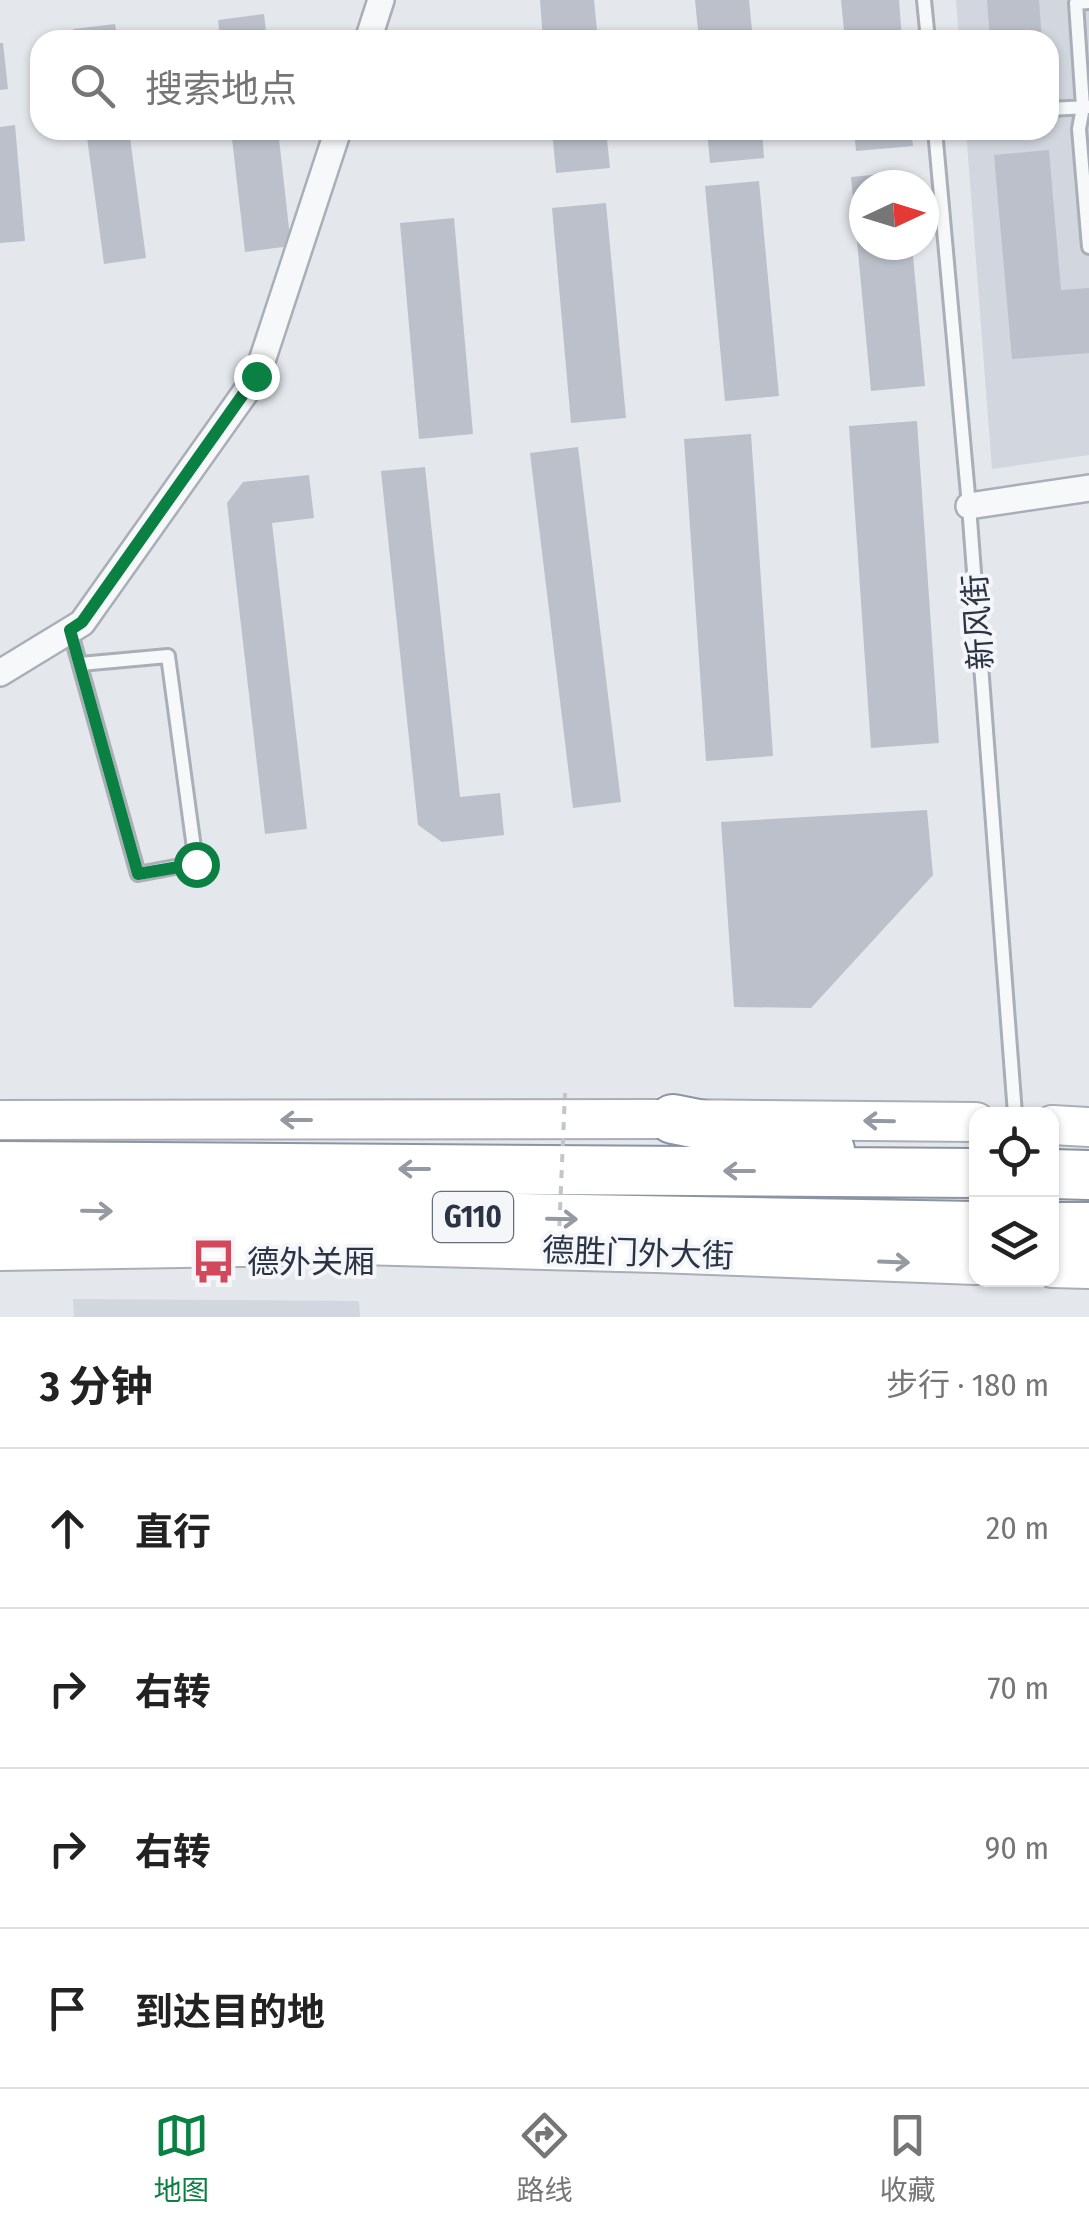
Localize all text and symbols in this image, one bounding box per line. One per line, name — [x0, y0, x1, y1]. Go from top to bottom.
search box — [30, 30, 1059, 140]
icon: search — [65, 58, 120, 113]
text: 搜索地点 — [145, 66, 297, 112]
north arrow — [849, 170, 939, 260]
route end — [234, 354, 280, 400]
street label: 新风街 — [956, 573, 1000, 671]
route start — [174, 842, 220, 888]
map controls — [969, 1107, 1059, 1287]
button: locate — [969, 1107, 1059, 1197]
one-way arrow — [280, 1110, 312, 1130]
one-way arrow — [864, 1112, 896, 1130]
one-way arrow — [398, 1159, 430, 1178]
one-way arrow — [723, 1162, 756, 1180]
road number: G110 — [433, 1192, 513, 1242]
button: layers — [969, 1197, 1059, 1287]
one-way arrow — [80, 1202, 113, 1220]
one-way arrow — [546, 1210, 578, 1228]
street label: 德胜门外大街 — [541, 1231, 735, 1275]
bus stop icon: 德外关厢 — [190, 1238, 238, 1286]
place label: 德外关厢 — [247, 1243, 375, 1281]
one-way arrow — [878, 1253, 910, 1272]
text: 3 分钟 — [40, 1362, 153, 1412]
text: 步行 · 180 m — [886, 1366, 1049, 1404]
icon: ahead — [40, 1501, 95, 1556]
text: 直行 — [135, 1509, 211, 1555]
text: 20 m — [986, 1509, 1049, 1547]
icon: right — [40, 1661, 95, 1716]
text: 右转 — [135, 1669, 211, 1715]
text: 70 m — [988, 1669, 1049, 1707]
icon: right — [40, 1821, 95, 1876]
text: 右转 — [135, 1829, 211, 1875]
text: 90 m — [985, 1829, 1049, 1867]
icon: arrive — [40, 1981, 95, 2036]
text: 到达目的地 — [135, 1989, 325, 2035]
tab: 地图 — [153, 2108, 210, 2208]
tab: 路线 — [516, 2108, 573, 2208]
tab: 收藏 — [879, 2108, 936, 2208]

